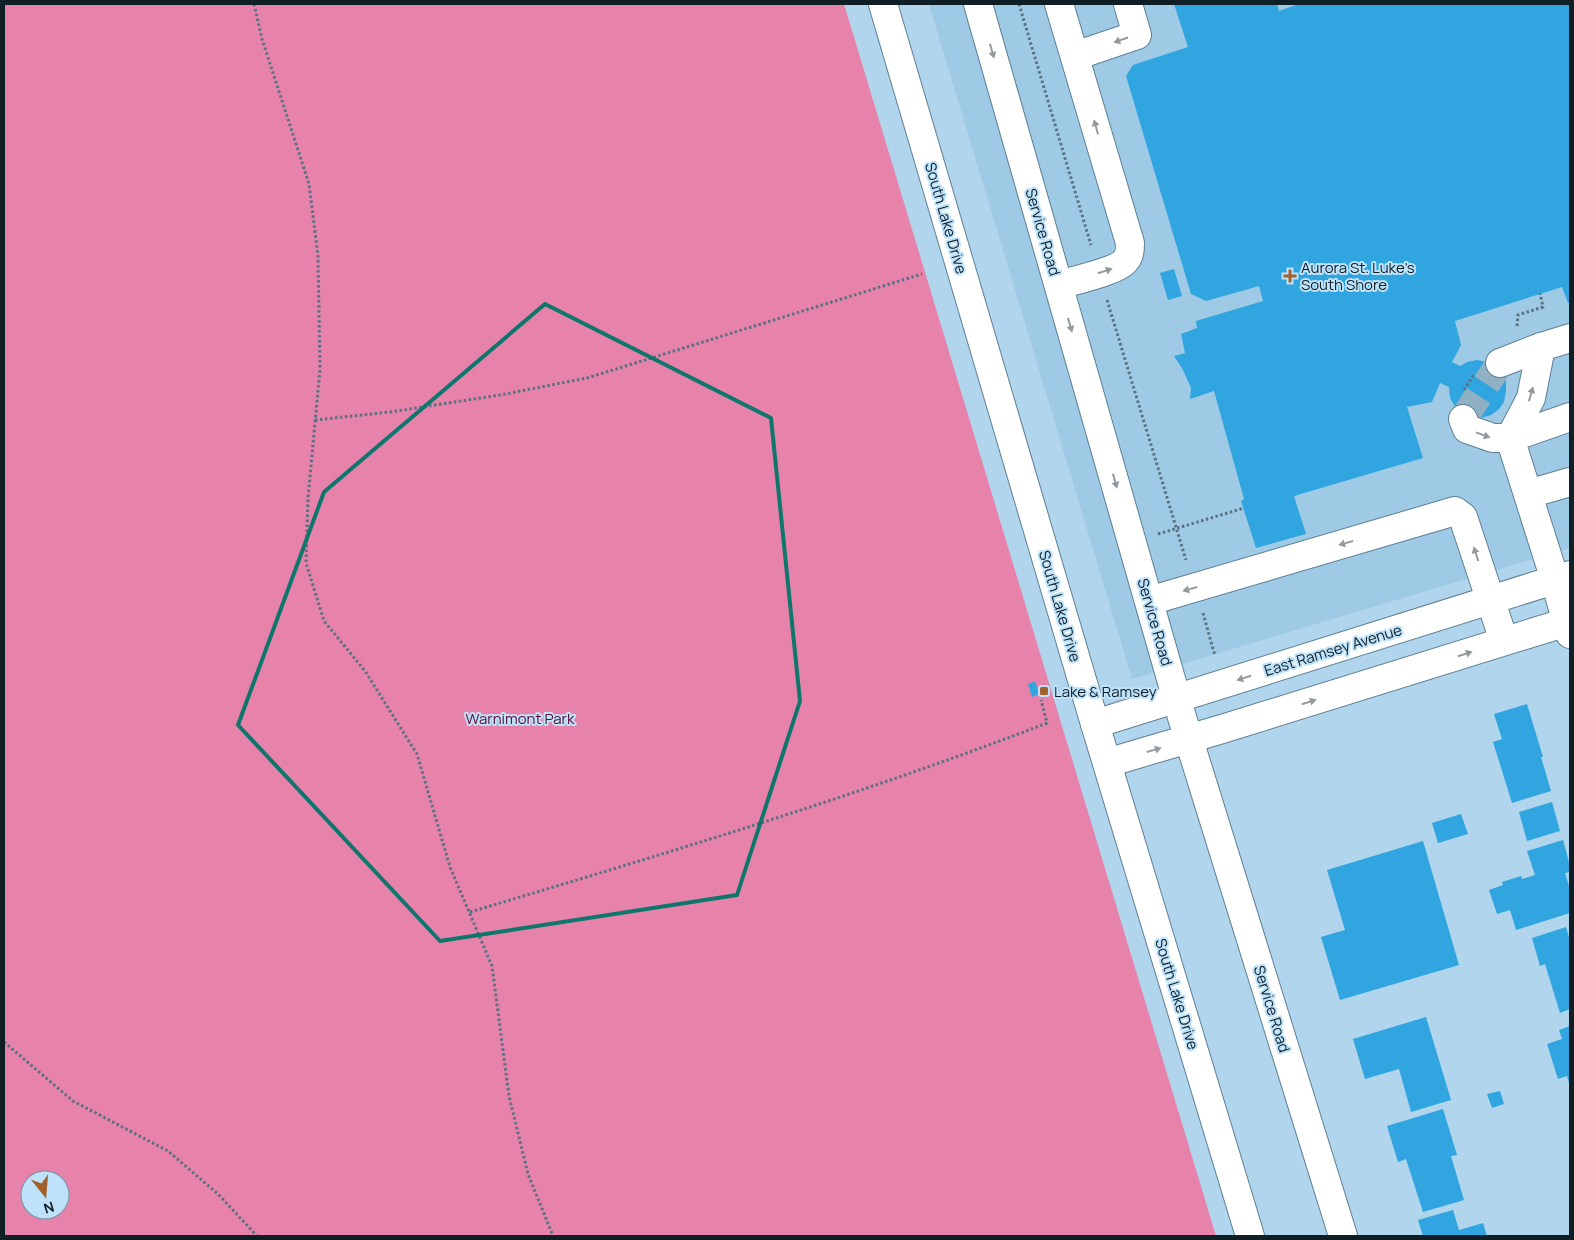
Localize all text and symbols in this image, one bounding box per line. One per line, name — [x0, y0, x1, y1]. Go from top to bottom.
one-way arrow — [1114, 37, 1129, 44]
one-way arrow — [988, 43, 996, 58]
one-way arrow — [1091, 120, 1099, 135]
street label: South Lake Drive — [920, 160, 972, 276]
street label: Service Road — [1021, 186, 1065, 278]
place label: Aurora St. Luke's South Shore — [1301, 257, 1415, 295]
one-way arrow — [1098, 266, 1113, 274]
marker: Aurora St. Luke's South Shore — [1283, 269, 1297, 283]
one-way arrow — [1066, 317, 1074, 332]
one-way arrow — [1527, 387, 1535, 402]
one-way arrow — [1476, 431, 1491, 439]
one-way arrow — [1111, 473, 1119, 488]
one-way arrow — [1339, 539, 1354, 547]
one-way arrow — [1471, 546, 1479, 561]
street label: South Lake Drive — [1034, 548, 1086, 664]
street label: Service Road — [1133, 576, 1177, 668]
one-way arrow — [1183, 585, 1198, 593]
street label: East Ramsey Avenue — [1262, 619, 1405, 681]
one-way arrow — [1457, 650, 1472, 657]
one-way arrow — [1236, 674, 1251, 682]
place label: Lake & Ramsey — [1054, 681, 1157, 702]
marker: Lake & Ramsey — [1038, 685, 1050, 697]
one-way arrow — [1302, 698, 1317, 706]
park label: Warnimont Park — [466, 708, 575, 729]
one-way arrow — [1147, 745, 1162, 753]
street label: South Lake Drive — [1150, 936, 1204, 1052]
street label: Service Road — [1249, 963, 1295, 1055]
north arrow — [20, 1170, 70, 1220]
text: N — [41, 1197, 57, 1218]

